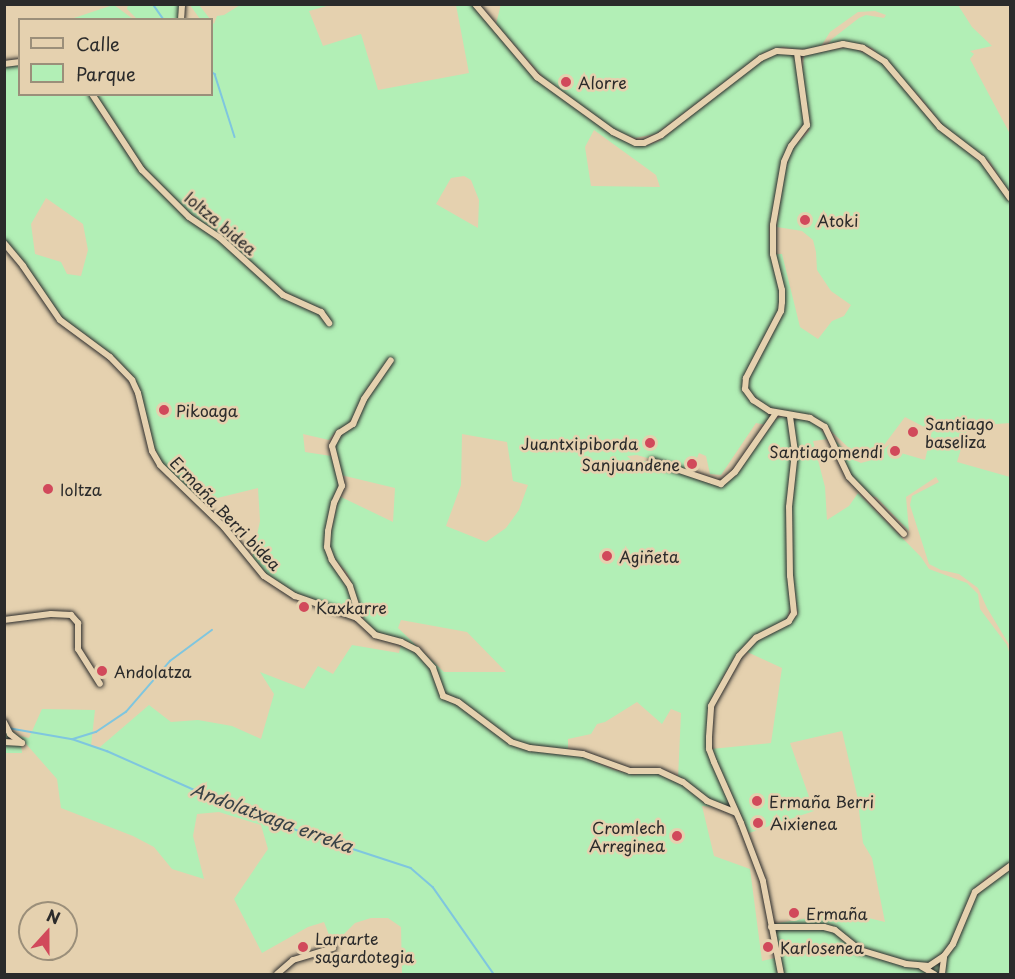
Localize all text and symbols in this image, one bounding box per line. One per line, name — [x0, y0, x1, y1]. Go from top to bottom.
legend — [18, 18, 213, 96]
text: Calle — [76, 30, 120, 57]
text: Parque — [76, 60, 136, 87]
place label: Alorre — [578, 72, 627, 92]
marker: Alorre — [559, 75, 573, 89]
street label: Ioltza bidea — [181, 187, 261, 259]
place label: Atoki — [817, 210, 858, 230]
marker: Atoki — [798, 213, 812, 227]
place label: Pikoaga — [176, 400, 238, 420]
marker: Pikoaga — [157, 403, 171, 417]
place label: Santiago baseliza — [925, 413, 994, 451]
marker: Santiago baseliza — [906, 425, 920, 439]
place label: Juantxipiborda — [521, 433, 638, 453]
marker: Juantxipiborda — [643, 436, 657, 450]
place label: Santiagomendi — [769, 441, 883, 461]
marker: Santiagomendi — [888, 444, 902, 458]
street label: Ermaña Berri bidea — [166, 452, 286, 574]
place label: Sanjuandene — [581, 454, 680, 474]
marker: Sanjuandene — [685, 457, 699, 471]
place label: Ioltza — [60, 479, 102, 499]
marker: Ioltza — [41, 482, 55, 496]
place label: Agiñeta — [619, 546, 679, 566]
marker: Agiñeta — [600, 549, 614, 563]
place label: Kaxkarre — [316, 597, 387, 617]
marker: Kaxkarre — [297, 600, 311, 614]
place label: Andolatza — [114, 661, 191, 681]
marker: Andolatza — [95, 664, 109, 678]
water label: Andolatxaga erreka — [188, 778, 356, 858]
place label: Ermaña Berri — [769, 791, 874, 811]
marker: Ermaña Berri — [750, 794, 764, 808]
place label: Aixienea — [770, 813, 837, 833]
marker: Aixienea — [751, 816, 765, 830]
place label: Cromlech Arreginea — [589, 817, 665, 855]
marker: Cromlech Arreginea — [670, 829, 684, 843]
north arrow — [18, 901, 78, 961]
text: N — [44, 903, 64, 930]
place label: Ermaña — [806, 903, 868, 923]
marker: Ermaña — [787, 906, 801, 920]
place label: Larrarte sagardotegia — [315, 928, 414, 966]
place label: Karlosenea — [780, 937, 864, 957]
marker: Larrarte sagardotegia — [296, 940, 310, 954]
marker: Karlosenea — [761, 940, 775, 954]

